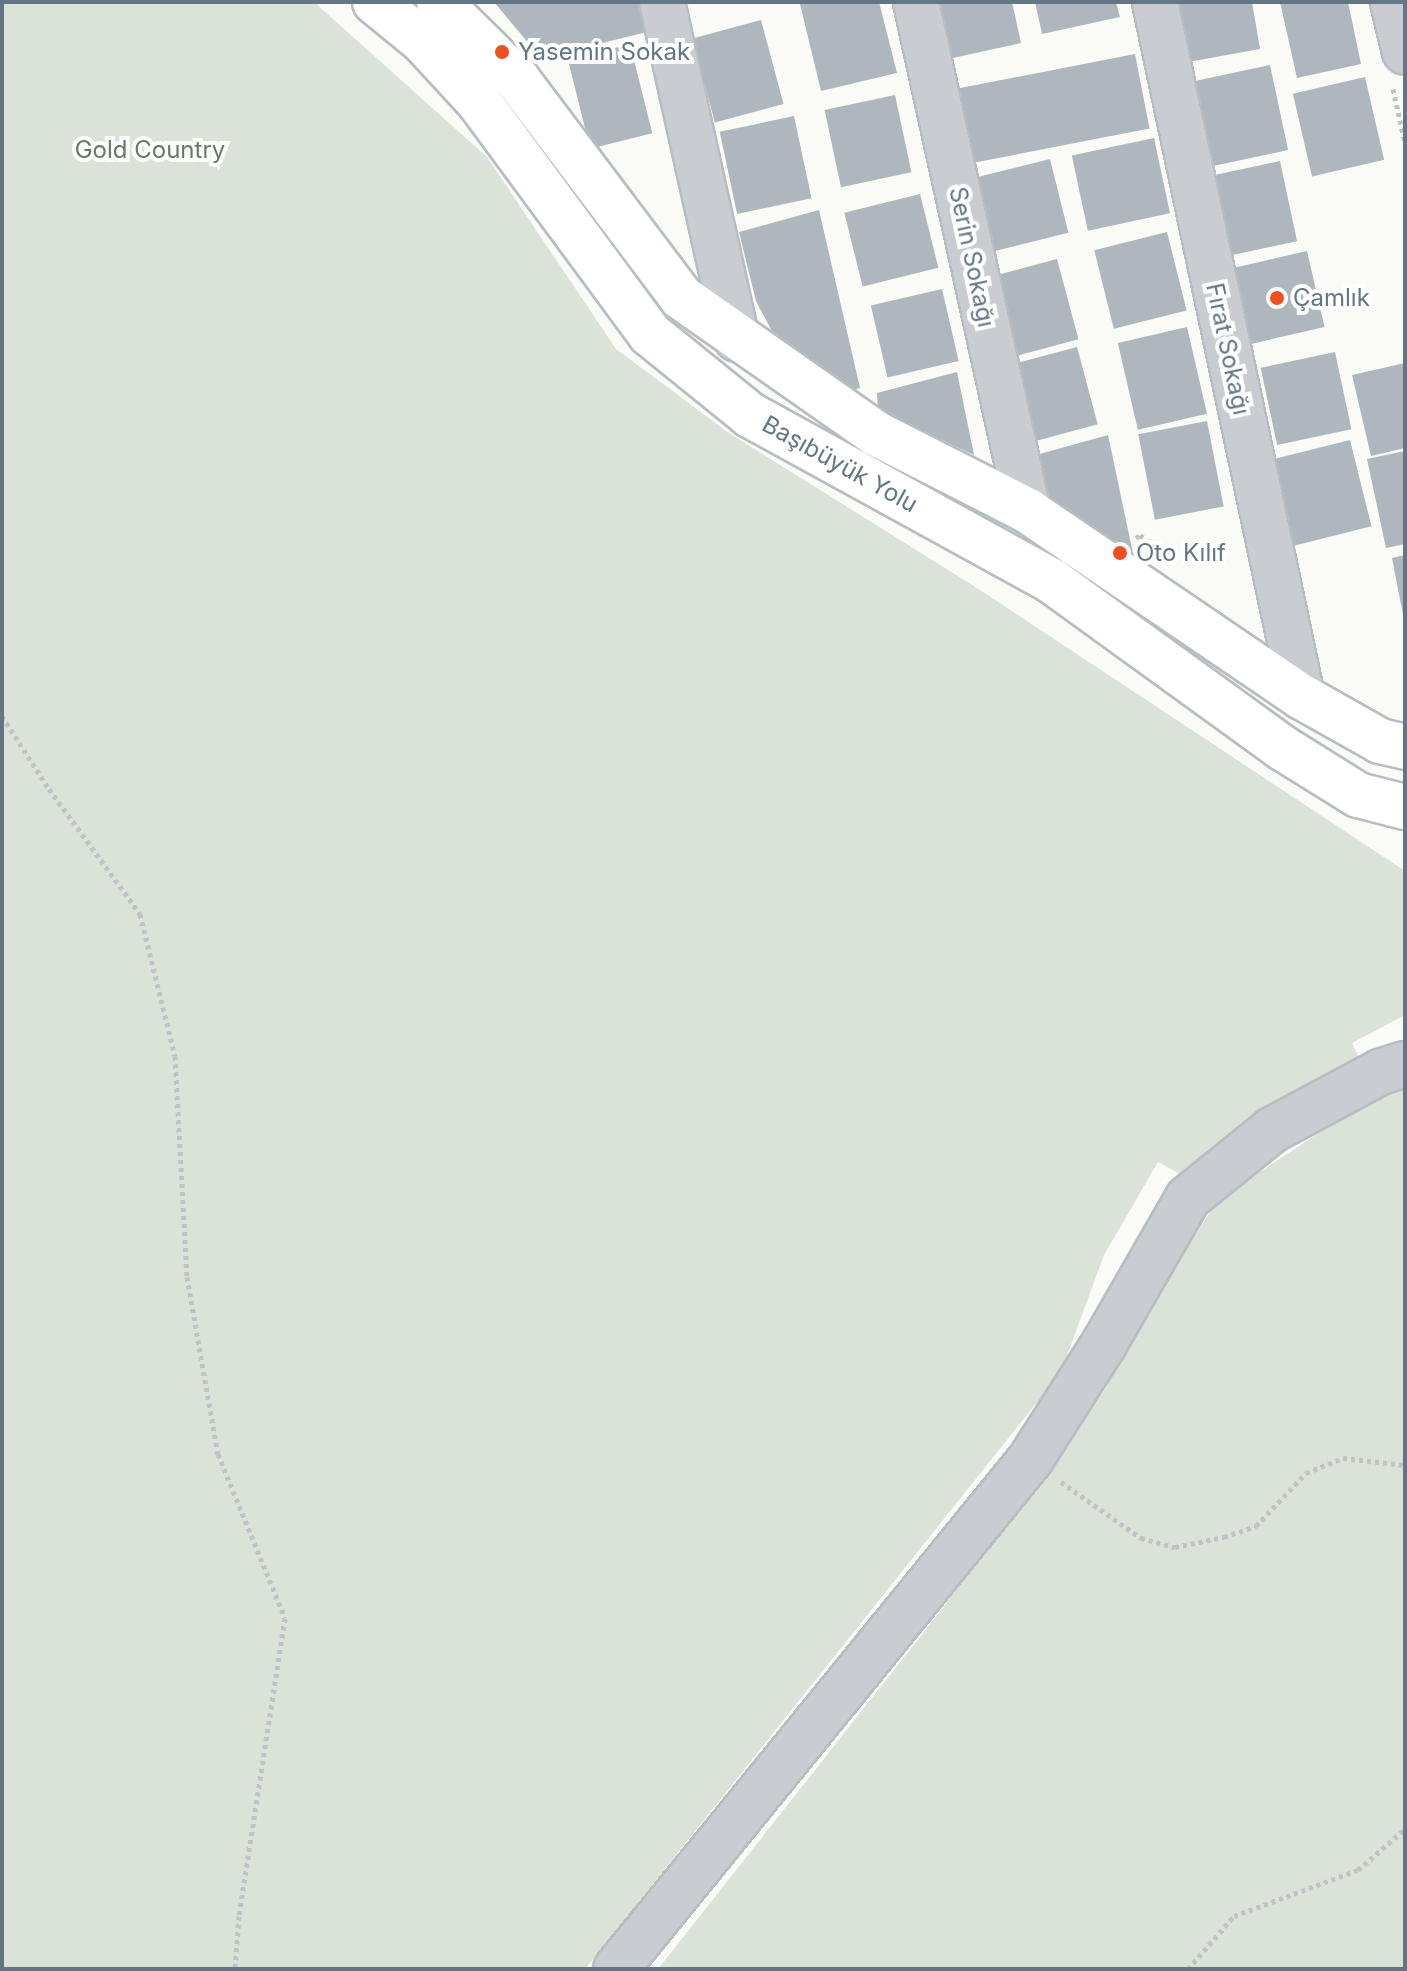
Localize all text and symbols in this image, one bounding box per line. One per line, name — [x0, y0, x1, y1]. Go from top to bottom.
place label: Yasemin Sokak — [518, 38, 690, 66]
marker: Yasemin Sokak — [493, 43, 511, 61]
park label: Gold Country — [75, 136, 225, 164]
street label: Serin Sokağı — [943, 184, 1001, 330]
street label: Fırat Sokağı — [1200, 280, 1256, 418]
place label: Çamlık — [1293, 284, 1370, 312]
marker: Çamlık — [1268, 289, 1286, 307]
street label: Başıbüyük Yolu — [757, 409, 923, 519]
place label: Oto Kılıf — [1136, 539, 1226, 567]
marker: Oto Kılıf — [1111, 544, 1129, 562]

